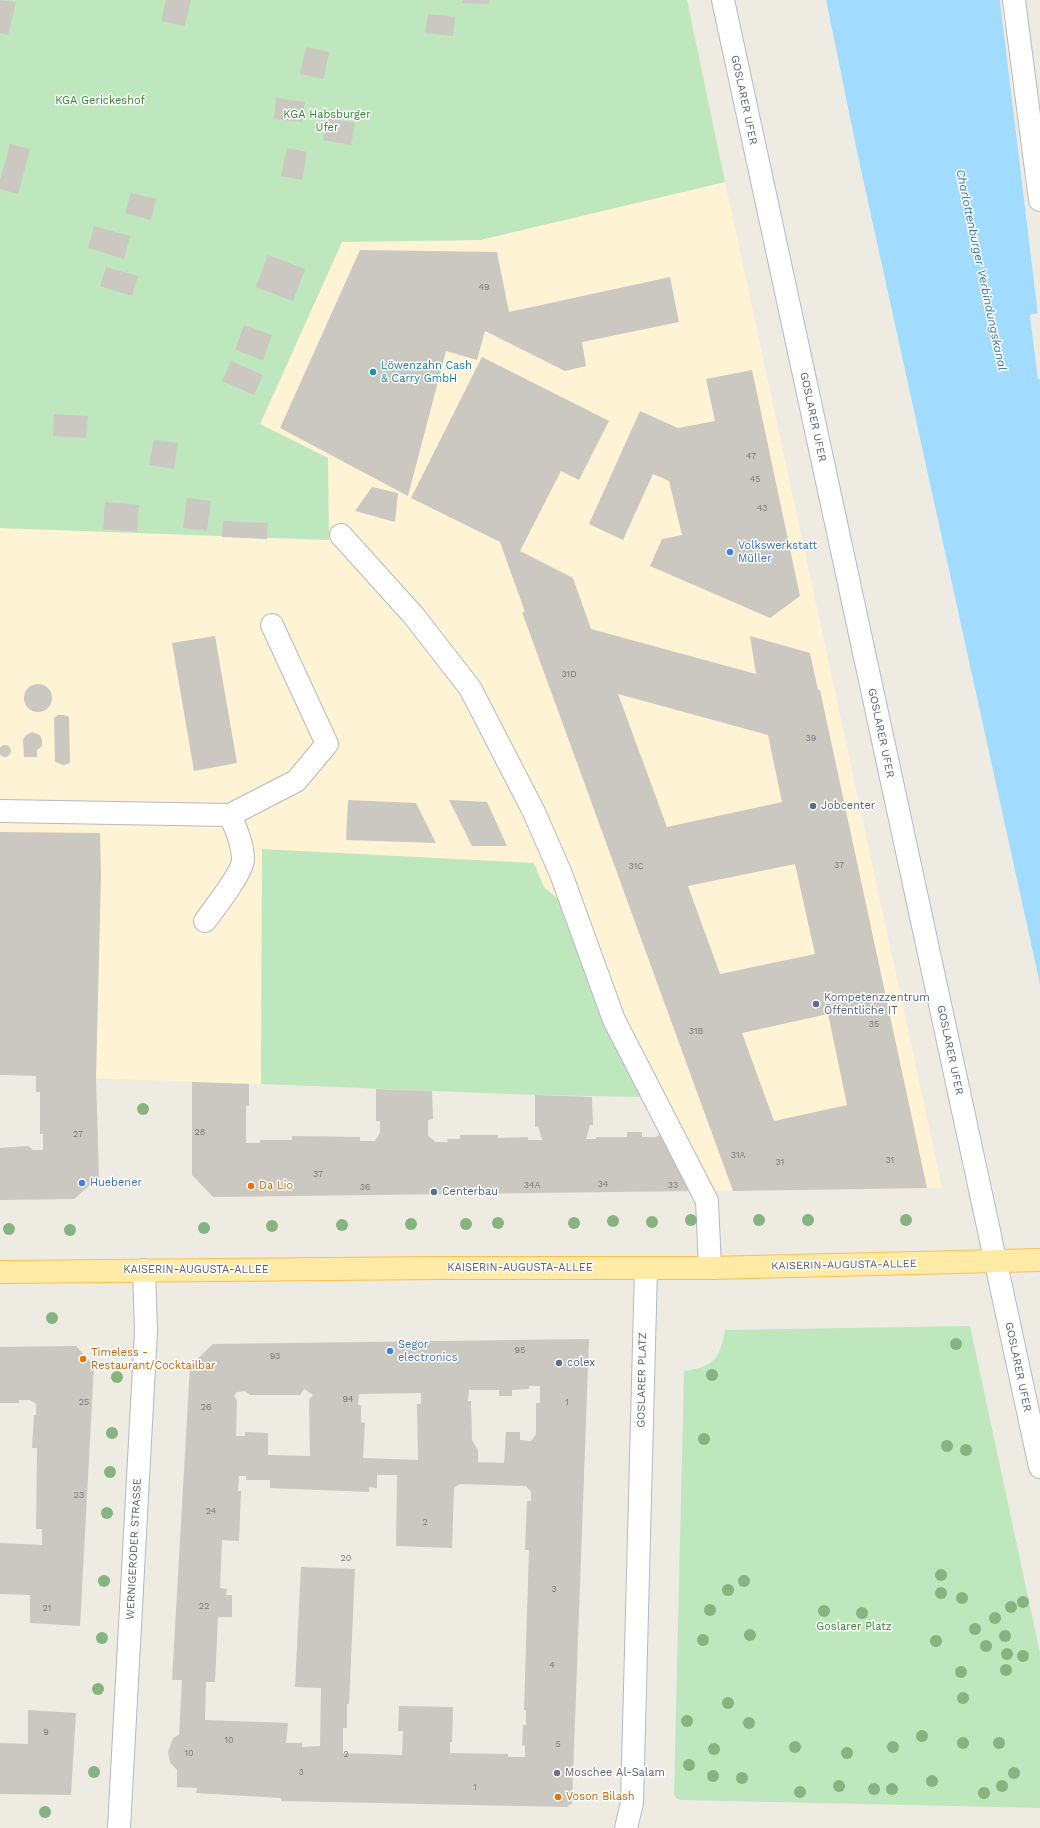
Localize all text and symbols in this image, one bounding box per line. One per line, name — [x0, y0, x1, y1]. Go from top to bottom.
street label: GOSLARER UFER — [728, 54, 760, 146]
park label: KGA Gerickeshof — [55, 94, 145, 108]
park label: KGA Habsburger Ufer — [283, 108, 371, 134]
water label: Charlottenburger Verbindungskanal — [953, 168, 1009, 372]
house number: 49 — [478, 282, 490, 292]
place label: Löwenzahn Cash & Carry GmbH — [381, 359, 472, 385]
marker: Löwenzahn Cash & Carry GmbH — [368, 367, 378, 377]
street label: GOSLARER UFER — [797, 371, 829, 463]
house number: 47 — [746, 451, 756, 461]
house number: 45 — [750, 474, 760, 484]
house number: 43 — [757, 503, 767, 513]
place label: Volkswerkstatt Müller — [738, 539, 817, 565]
marker: Volkswerkstatt Müller — [725, 547, 735, 557]
house number: 31D — [561, 669, 577, 679]
street label: GOSLARER UFER — [865, 687, 897, 779]
house number: 39 — [806, 733, 816, 743]
place label: Jobcenter — [821, 799, 875, 813]
marker: Jobcenter — [808, 801, 818, 811]
house number: 37 — [834, 860, 844, 870]
house number: 31C — [629, 861, 643, 871]
place label: Kompetenzzentrum Öffentliche IT — [824, 991, 930, 1017]
marker: Kompetenzzentrum Öffentliche IT — [811, 999, 821, 1009]
street label: GOSLARER UFER — [934, 1004, 966, 1096]
house number: 35 — [869, 1019, 879, 1029]
house number: 31B — [689, 1026, 703, 1036]
house number: 28 — [195, 1127, 205, 1137]
house number: 27 — [73, 1129, 83, 1139]
house number: 31A — [731, 1150, 745, 1160]
house number: 31 — [886, 1155, 894, 1165]
house number: 31 — [776, 1157, 784, 1167]
house number: 37 — [313, 1169, 323, 1179]
place label: Huebener — [90, 1176, 142, 1190]
marker: Huebener — [77, 1178, 87, 1188]
place label: Da Lio — [259, 1179, 293, 1193]
house number: 34 — [598, 1179, 608, 1189]
house number: 34A — [524, 1180, 540, 1190]
house number: 33 — [668, 1180, 678, 1190]
marker: Da Lio — [246, 1181, 256, 1191]
house number: 36 — [360, 1182, 370, 1192]
place label: Centerbau — [442, 1185, 498, 1199]
marker: Centerbau — [429, 1187, 439, 1197]
street label: KAISERIN-AUGUSTA-ALLEE — [771, 1257, 917, 1273]
street label: KAISERIN-AUGUSTA-ALLEE — [447, 1261, 593, 1275]
street label: KAISERIN-AUGUSTA-ALLEE — [123, 1263, 269, 1277]
street label: GOSLARER UFER — [1002, 1321, 1034, 1413]
street label: GOSLARER PLATZ — [635, 1332, 649, 1428]
place label: Segor electronics — [398, 1338, 457, 1364]
house number: 95 — [515, 1345, 525, 1355]
place label: Timeless - Restaurant/Cocktailbar — [91, 1346, 216, 1372]
marker: Segor electronics — [385, 1346, 395, 1356]
house number: 93 — [270, 1351, 280, 1361]
marker: Timeless - Restaurant/Cocktailbar — [78, 1354, 88, 1364]
place label: colex — [567, 1356, 595, 1370]
marker: colex — [554, 1358, 564, 1368]
house number: 94 — [342, 1394, 354, 1404]
house number: 25 — [79, 1397, 89, 1407]
house number: 1 — [565, 1397, 569, 1407]
house number: 26 — [201, 1402, 211, 1412]
street label: WERNIGERODER STRASSE — [124, 1478, 144, 1620]
house number: 23 — [74, 1490, 84, 1500]
house number: 24 — [206, 1506, 216, 1516]
house number: 2 — [422, 1517, 428, 1527]
house number: 20 — [341, 1553, 351, 1563]
house number: 3 — [551, 1584, 557, 1594]
house number: 22 — [199, 1601, 209, 1611]
house number: 21 — [43, 1603, 51, 1613]
park label: Goslarer Platz — [816, 1620, 892, 1634]
house number: 4 — [549, 1660, 555, 1670]
house number: 9 — [43, 1727, 49, 1737]
house number: 10 — [224, 1735, 234, 1745]
house number: 5 — [555, 1739, 561, 1749]
house number: 10 — [184, 1748, 194, 1758]
house number: 2 — [343, 1749, 349, 1759]
place label: Moschee Al-Salam — [565, 1766, 665, 1780]
house number: 3 — [298, 1767, 304, 1777]
marker: Moschee Al-Salam — [552, 1768, 562, 1778]
house number: 1 — [473, 1782, 477, 1792]
place label: Voson Bilash — [566, 1790, 634, 1804]
marker: Voson Bilash — [553, 1792, 563, 1802]

